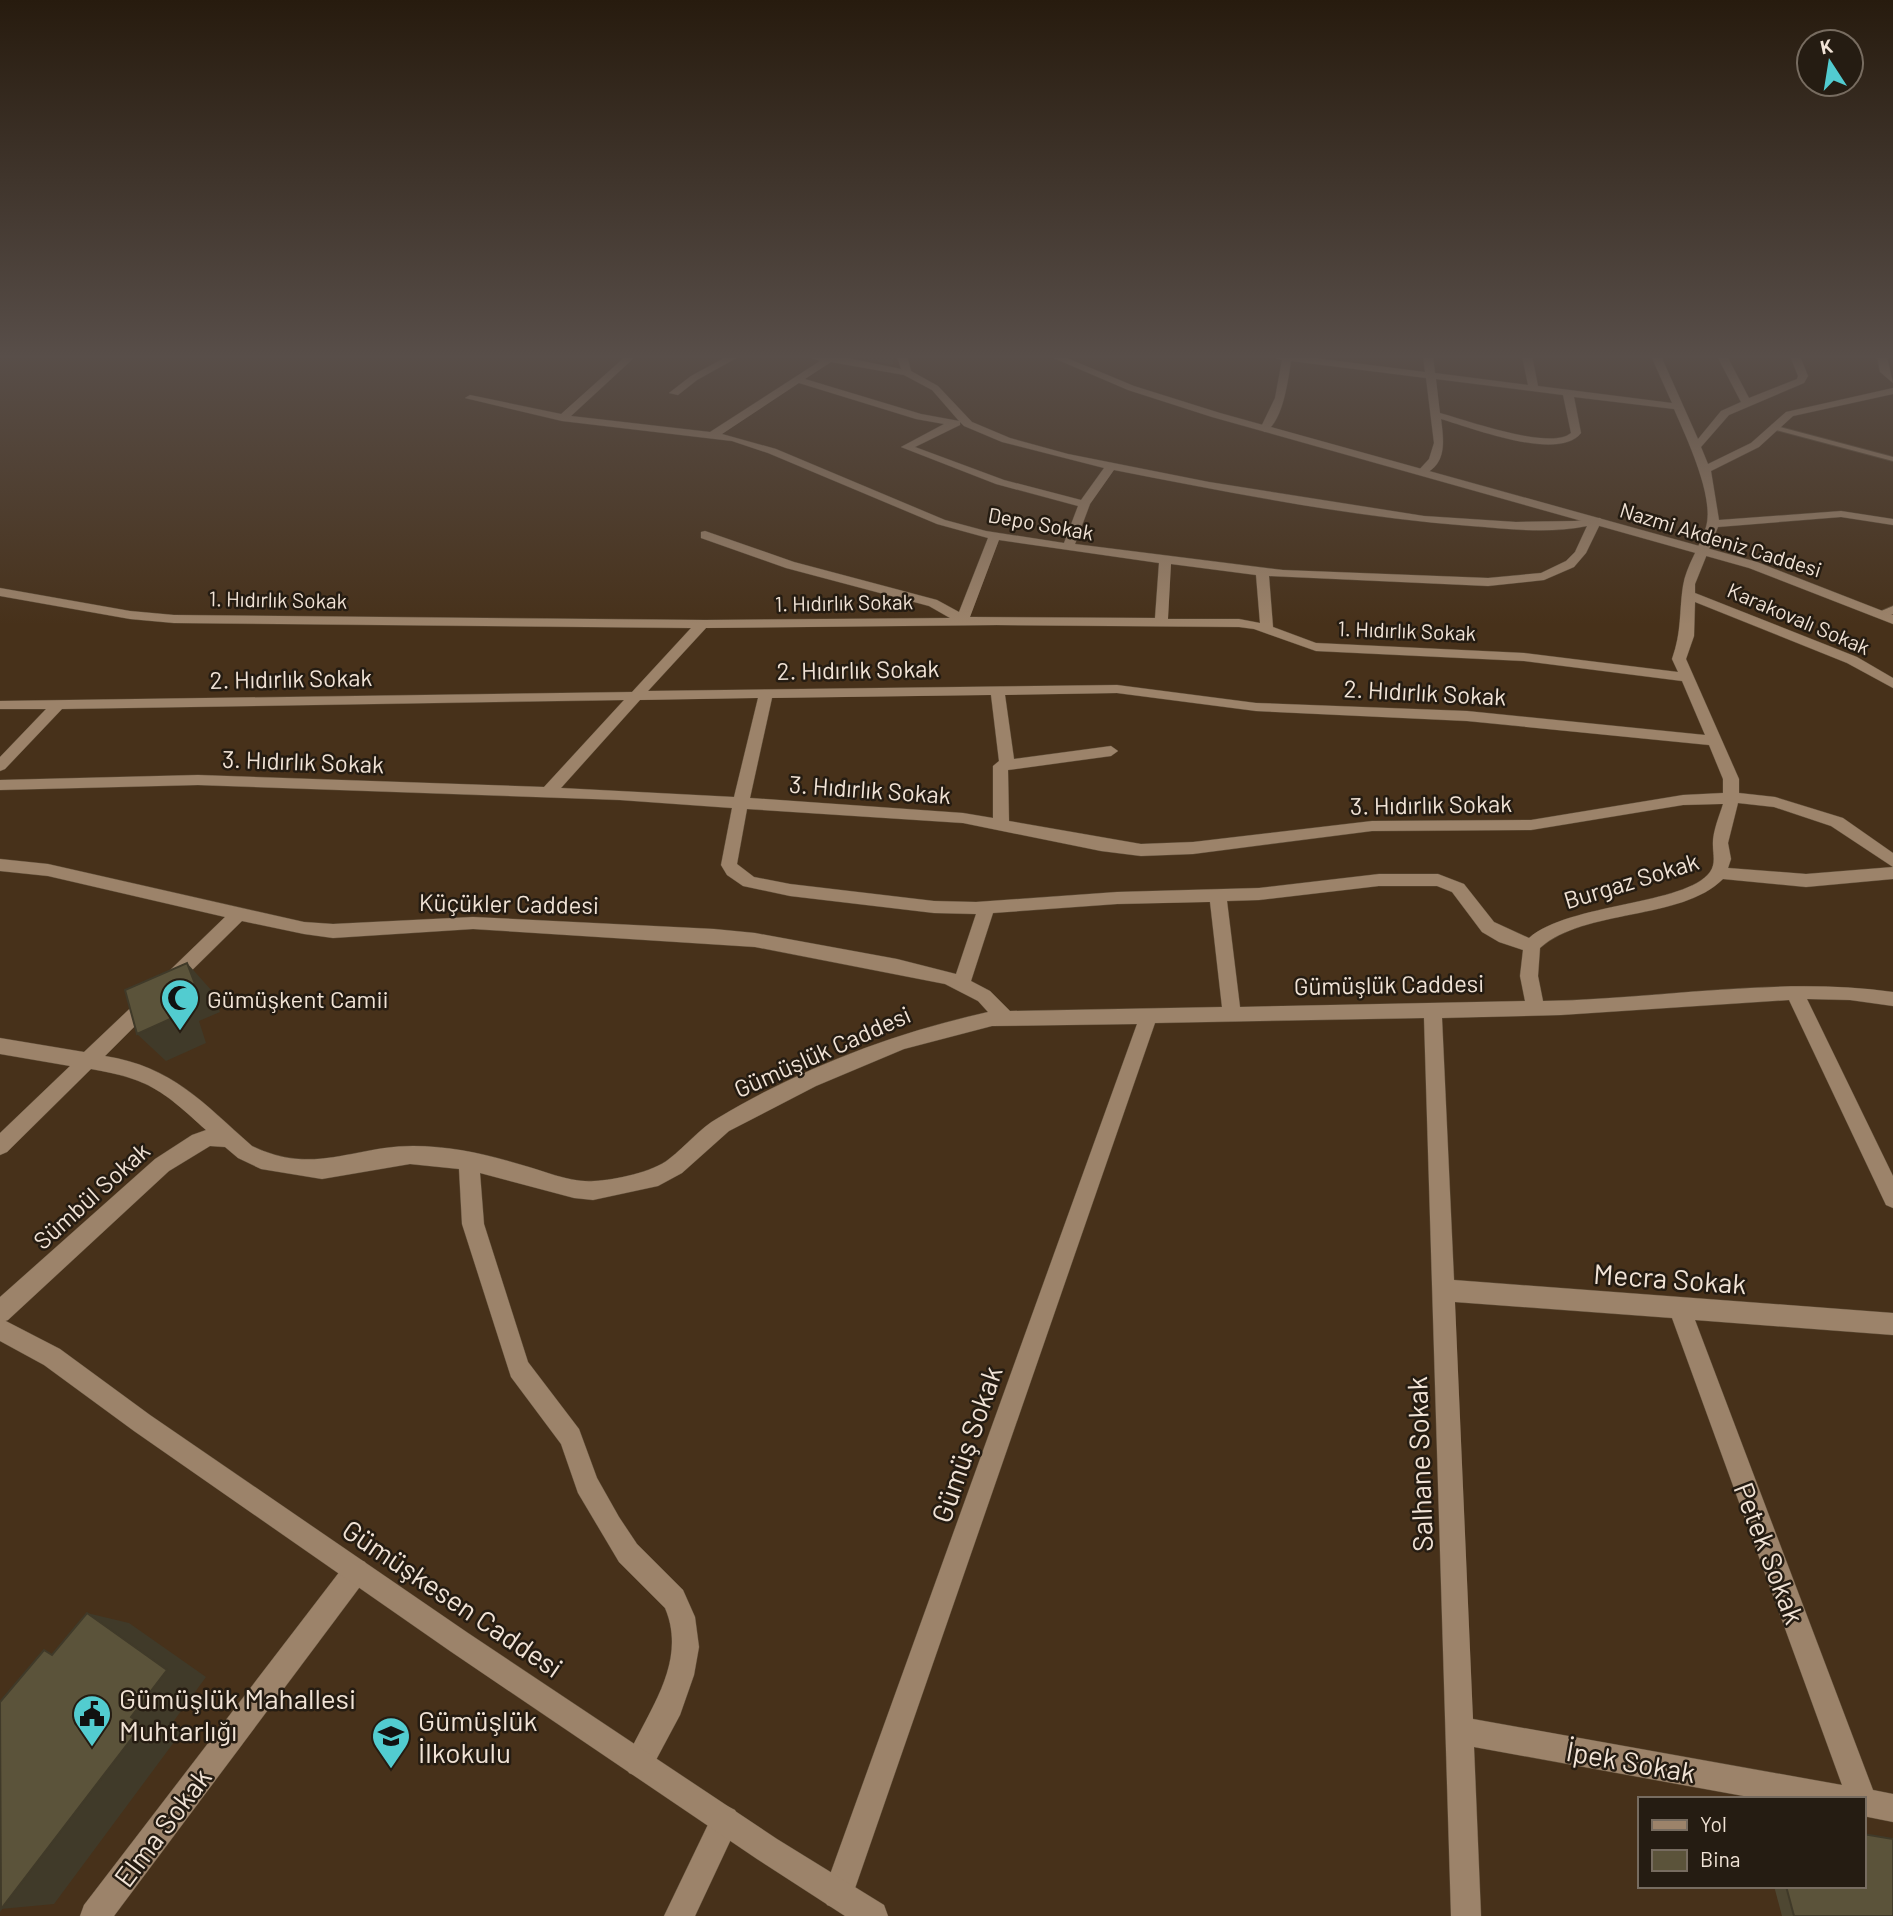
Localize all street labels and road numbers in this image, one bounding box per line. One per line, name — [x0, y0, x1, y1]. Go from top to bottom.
street label: Nazmi Akdeniz Caddesi — [1617, 496, 1825, 582]
street label: Depo Sokak — [986, 501, 1096, 545]
street label: Karakovalı Sokak — [1724, 577, 1874, 659]
street label: 1. Hıdırlık Sokak — [209, 585, 347, 613]
street label: 1. Hıdırlık Sokak — [775, 588, 913, 616]
street label: 1. Hıdırlık Sokak — [1337, 615, 1477, 645]
street label: 2. Hıdırlık Sokak — [776, 653, 940, 685]
street label: 2. Hıdırlık Sokak — [209, 662, 373, 694]
street label: 2. Hıdırlık Sokak — [1343, 673, 1507, 711]
street label: 3. Hıdırlık Sokak — [221, 744, 385, 778]
street label: 3. Hıdırlık Sokak — [788, 769, 952, 809]
street label: 3. Hıdırlık Sokak — [1350, 788, 1512, 820]
street label: Burgaz Sokak — [1560, 846, 1702, 914]
street label: Küçükler Caddesi — [419, 887, 599, 919]
street label: Gümüşlük Caddesi — [1294, 968, 1484, 1000]
street label: Gümüşlük Caddesi — [729, 999, 915, 1103]
street label: Sümbül Sokak — [27, 1135, 155, 1255]
street label: Mecra Sokak — [1592, 1256, 1748, 1300]
street label: Gümüş Sokak — [923, 1361, 1009, 1527]
street label: Salhane Sokak — [1399, 1376, 1439, 1552]
street label: Petek Sokak — [1727, 1477, 1813, 1629]
street label: Gümüşkesen Caddesi — [336, 1512, 570, 1684]
street label: İpek Sokak — [1564, 1733, 1698, 1789]
street label: Elma Sokak — [106, 1761, 218, 1893]

